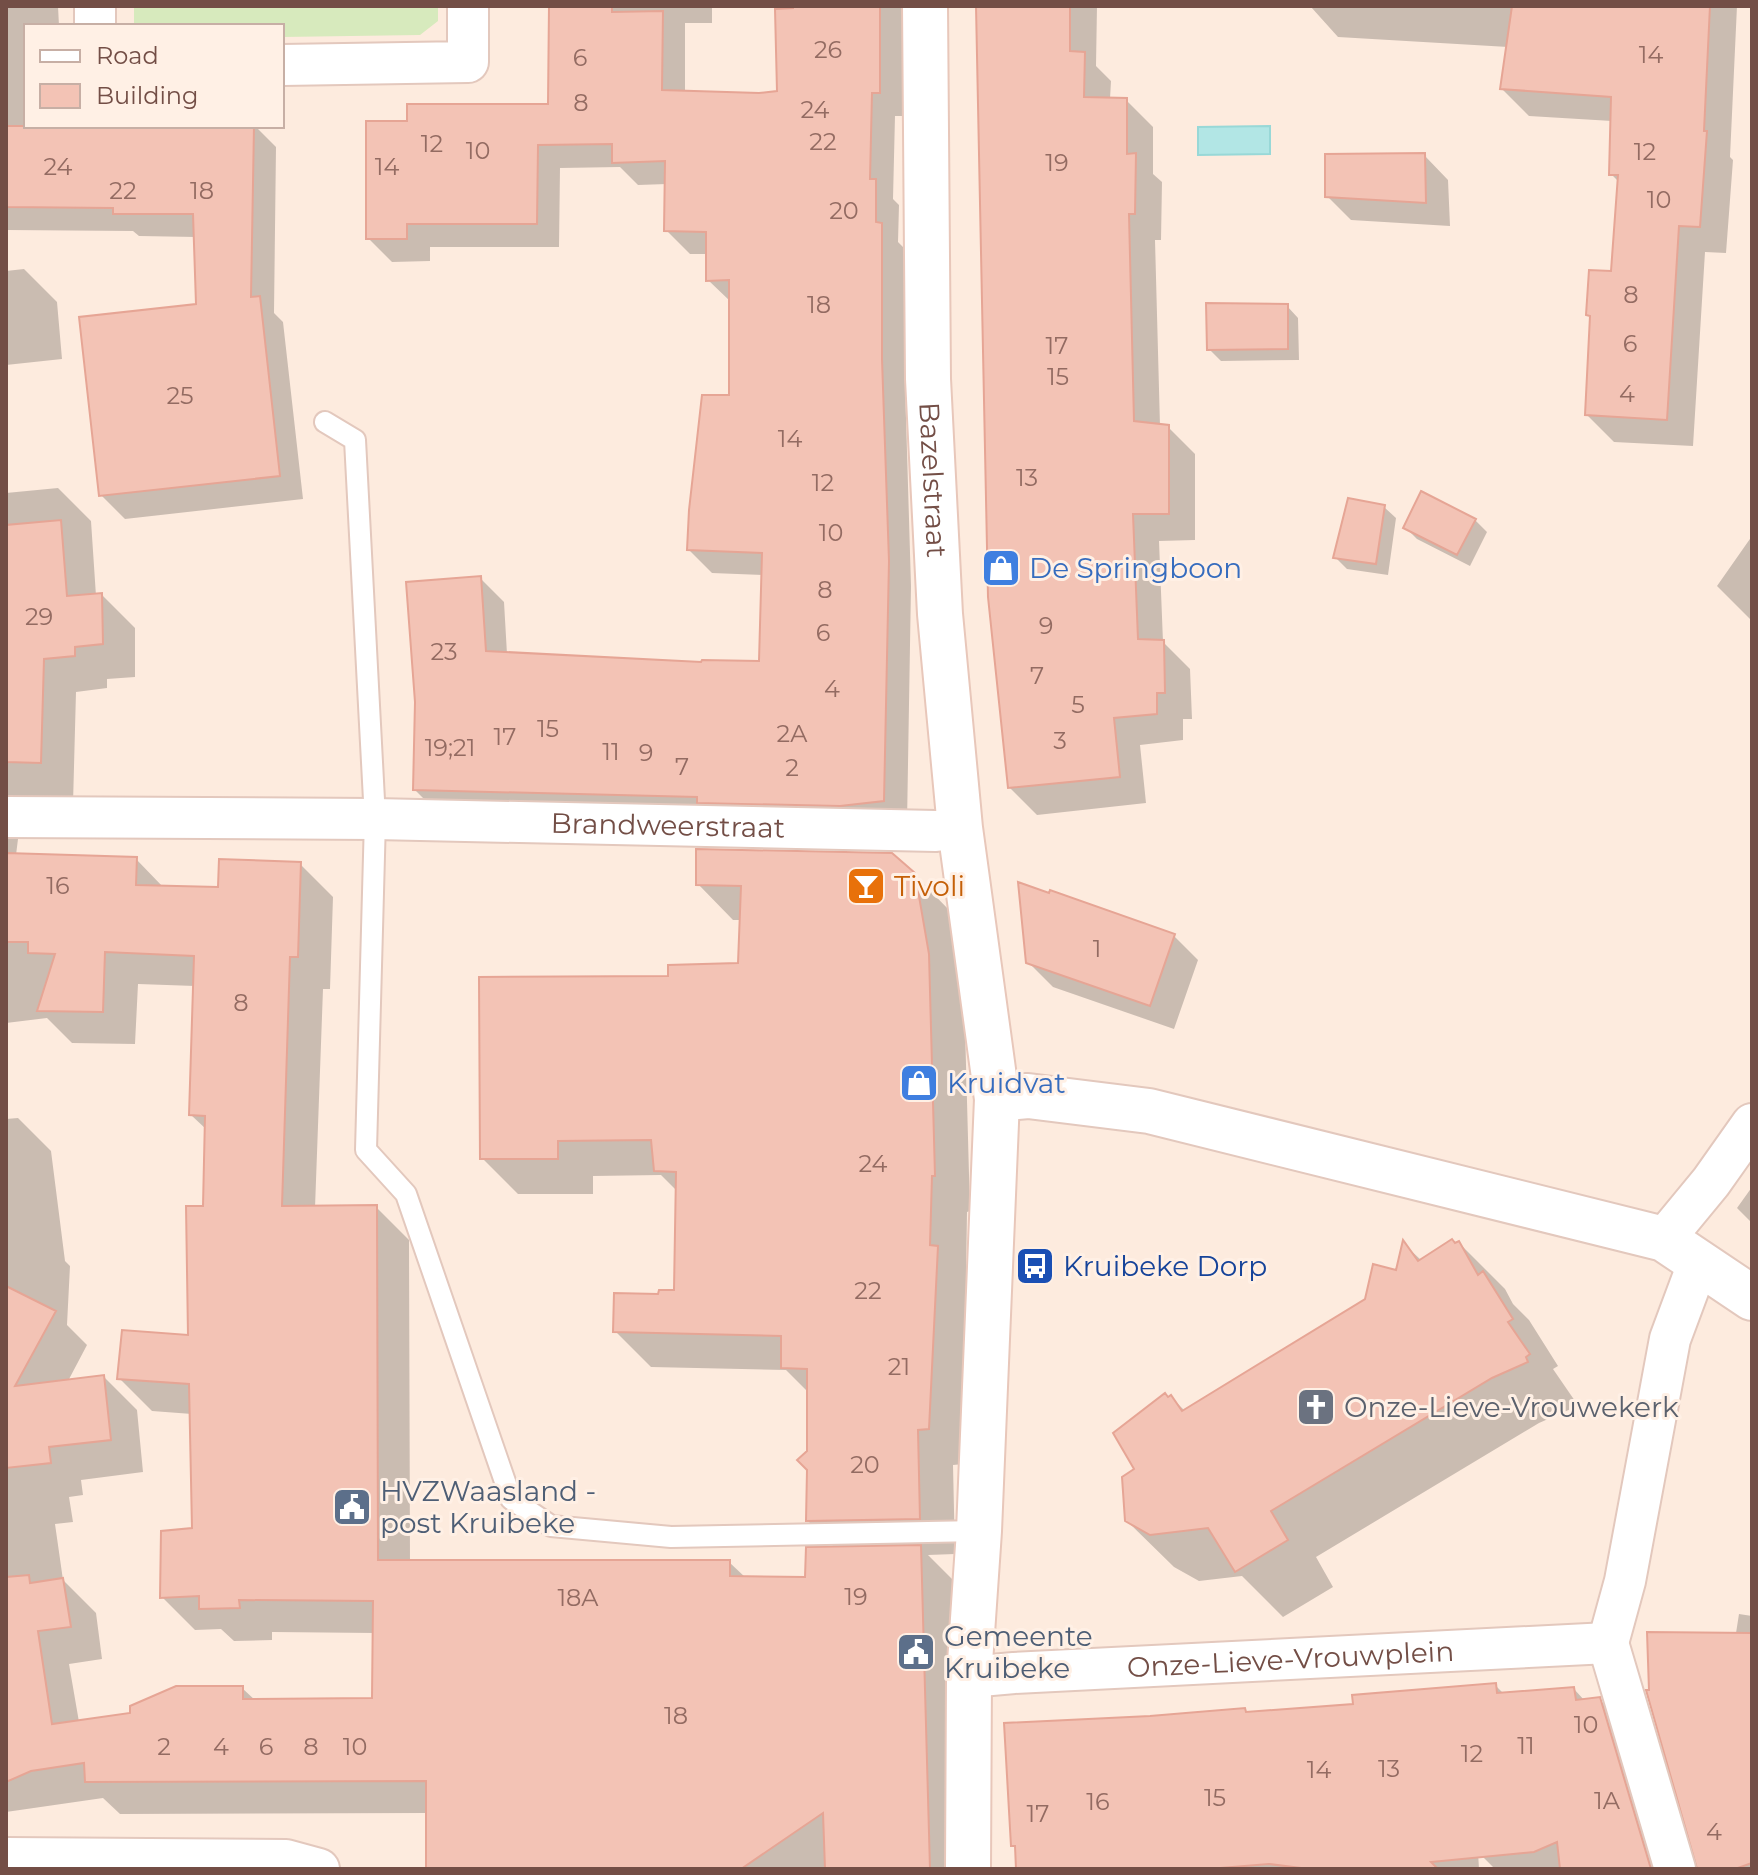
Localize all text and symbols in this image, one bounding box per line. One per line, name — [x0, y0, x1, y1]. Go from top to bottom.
legend — [24, 24, 284, 128]
house number: 26 — [814, 35, 842, 64]
house number: 14 — [1639, 40, 1663, 69]
text: Road — [96, 41, 159, 70]
house number: 6 — [573, 43, 587, 72]
text: Building — [96, 81, 199, 110]
house number: 8 — [573, 88, 589, 117]
house number: 24 — [801, 95, 830, 124]
house number: 22 — [809, 127, 837, 156]
house number: 12 — [421, 129, 443, 158]
house number: 10 — [466, 136, 490, 165]
house number: 12 — [1634, 137, 1656, 166]
house number: 19 — [1045, 148, 1069, 177]
house number: 24 — [44, 152, 73, 181]
house number: 14 — [375, 152, 399, 181]
house number: 22 — [109, 176, 137, 205]
house number: 18 — [190, 176, 214, 205]
house number: 10 — [1647, 185, 1671, 214]
house number: 20 — [829, 196, 859, 225]
house number: 8 — [1623, 280, 1639, 309]
house number: 18 — [807, 290, 831, 319]
house number: 6 — [1623, 329, 1637, 358]
house number: 17 — [1046, 331, 1068, 360]
house number: 15 — [1047, 362, 1069, 391]
house number: 4 — [1619, 379, 1635, 408]
house number: 25 — [166, 381, 194, 410]
street label: Bazelstraat — [912, 401, 954, 559]
house number: 14 — [778, 424, 802, 453]
house number: 13 — [1016, 463, 1038, 492]
house number: 12 — [812, 468, 834, 497]
house number: 10 — [819, 518, 843, 547]
shop icon: De Springboon — [980, 547, 1022, 589]
place label: De Springboon — [1029, 551, 1242, 585]
house number: 8 — [817, 575, 833, 604]
house number: 29 — [25, 602, 53, 631]
house number: 9 — [1039, 611, 1053, 640]
house number: 6 — [816, 618, 830, 647]
house number: 23 — [430, 637, 458, 666]
house number: 7 — [1030, 661, 1044, 690]
house number: 4 — [824, 674, 840, 703]
house number: 5 — [1071, 690, 1085, 719]
house number: 15 — [537, 714, 559, 743]
house number: 2A — [777, 719, 808, 748]
house number: 17 — [494, 722, 516, 751]
house number: 3 — [1053, 726, 1067, 755]
house number: 19;21 — [425, 733, 475, 762]
house number: 11 — [602, 737, 620, 766]
house number: 9 — [639, 738, 653, 767]
house number: 7 — [675, 752, 689, 781]
house number: 2 — [785, 753, 799, 782]
street label: Brandweerstraat — [550, 806, 785, 845]
bar icon: Tivoli — [845, 865, 887, 907]
place label: Tivoli — [894, 869, 965, 903]
house number: 16 — [46, 871, 70, 900]
house number: 1 — [1093, 934, 1101, 963]
house number: 8 — [233, 988, 249, 1017]
shop icon: Kruidvat — [898, 1062, 940, 1104]
place label: Kruidvat — [947, 1066, 1066, 1100]
house number: 24 — [859, 1149, 888, 1178]
bus stop icon: Kruibeke Dorp — [1014, 1245, 1056, 1287]
place label: Kruibeke Dorp — [1063, 1249, 1267, 1283]
house number: 22 — [854, 1276, 882, 1305]
house number: 21 — [888, 1352, 910, 1381]
church icon: Onze-Lieve-Vrouwekerk — [1295, 1386, 1337, 1428]
place label: Onze-Lieve-Vrouwekerk — [1344, 1390, 1679, 1424]
house number: 20 — [850, 1450, 880, 1479]
place label: HVZWaasland - post Kruibeke — [380, 1474, 596, 1540]
public building icon: HVZWaasland - post Kruibeke — [331, 1486, 373, 1528]
house number: 19 — [844, 1582, 868, 1611]
house number: 18A — [557, 1583, 599, 1612]
place label: Gemeente Kruibeke — [944, 1619, 1093, 1685]
public building icon: Gemeente Kruibeke — [895, 1631, 937, 1673]
street label: Onze-Lieve-Vrouwplein — [1126, 1634, 1455, 1684]
house number: 18 — [664, 1701, 688, 1730]
house number: 10 — [1574, 1710, 1598, 1739]
house number: 11 — [1517, 1731, 1535, 1760]
house number: 2 — [157, 1732, 171, 1761]
house number: 4 — [213, 1732, 229, 1761]
house number: 6 — [259, 1732, 273, 1761]
house number: 8 — [303, 1732, 319, 1761]
house number: 10 — [343, 1732, 367, 1761]
house number: 12 — [1461, 1739, 1483, 1768]
house number: 13 — [1378, 1754, 1400, 1783]
house number: 14 — [1307, 1755, 1331, 1784]
house number: 15 — [1204, 1783, 1226, 1812]
house number: 1A — [1594, 1786, 1621, 1815]
house number: 16 — [1086, 1787, 1110, 1816]
house number: 17 — [1027, 1799, 1049, 1828]
house number: 4 — [1706, 1817, 1722, 1846]

